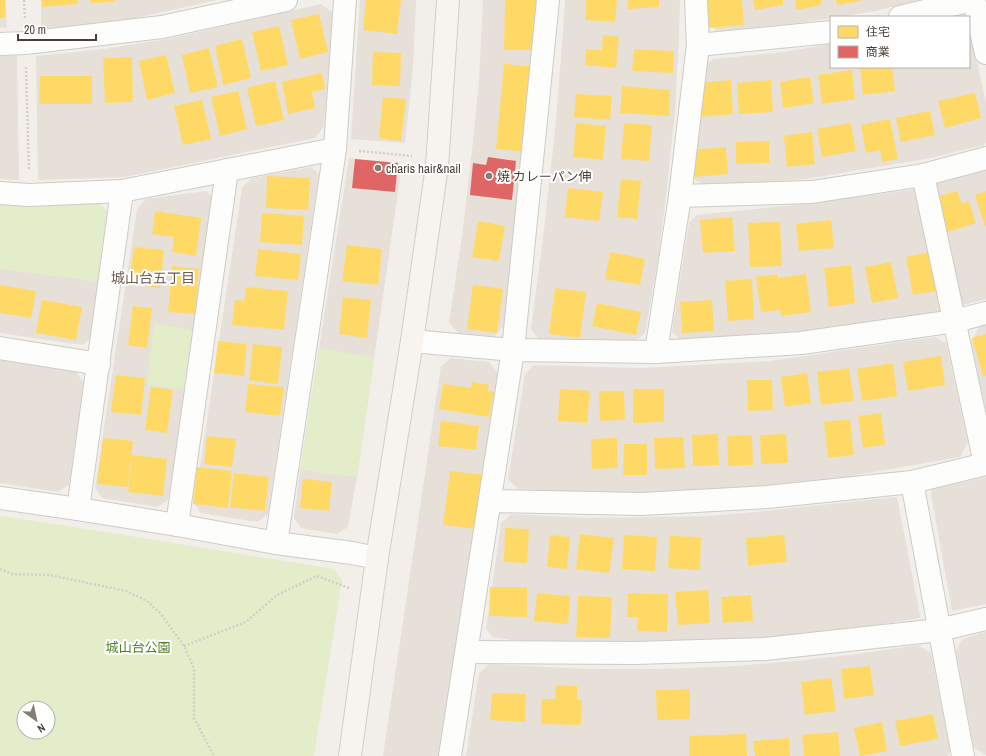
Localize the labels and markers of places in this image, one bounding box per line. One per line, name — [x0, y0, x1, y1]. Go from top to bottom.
place label: charis hair&nail — [386, 160, 461, 177]
marker: charis hair&nail — [373, 163, 383, 173]
place label: 焼 カレーパン伸 — [497, 168, 591, 185]
marker: 焼 カレーパン伸 — [484, 171, 494, 181]

